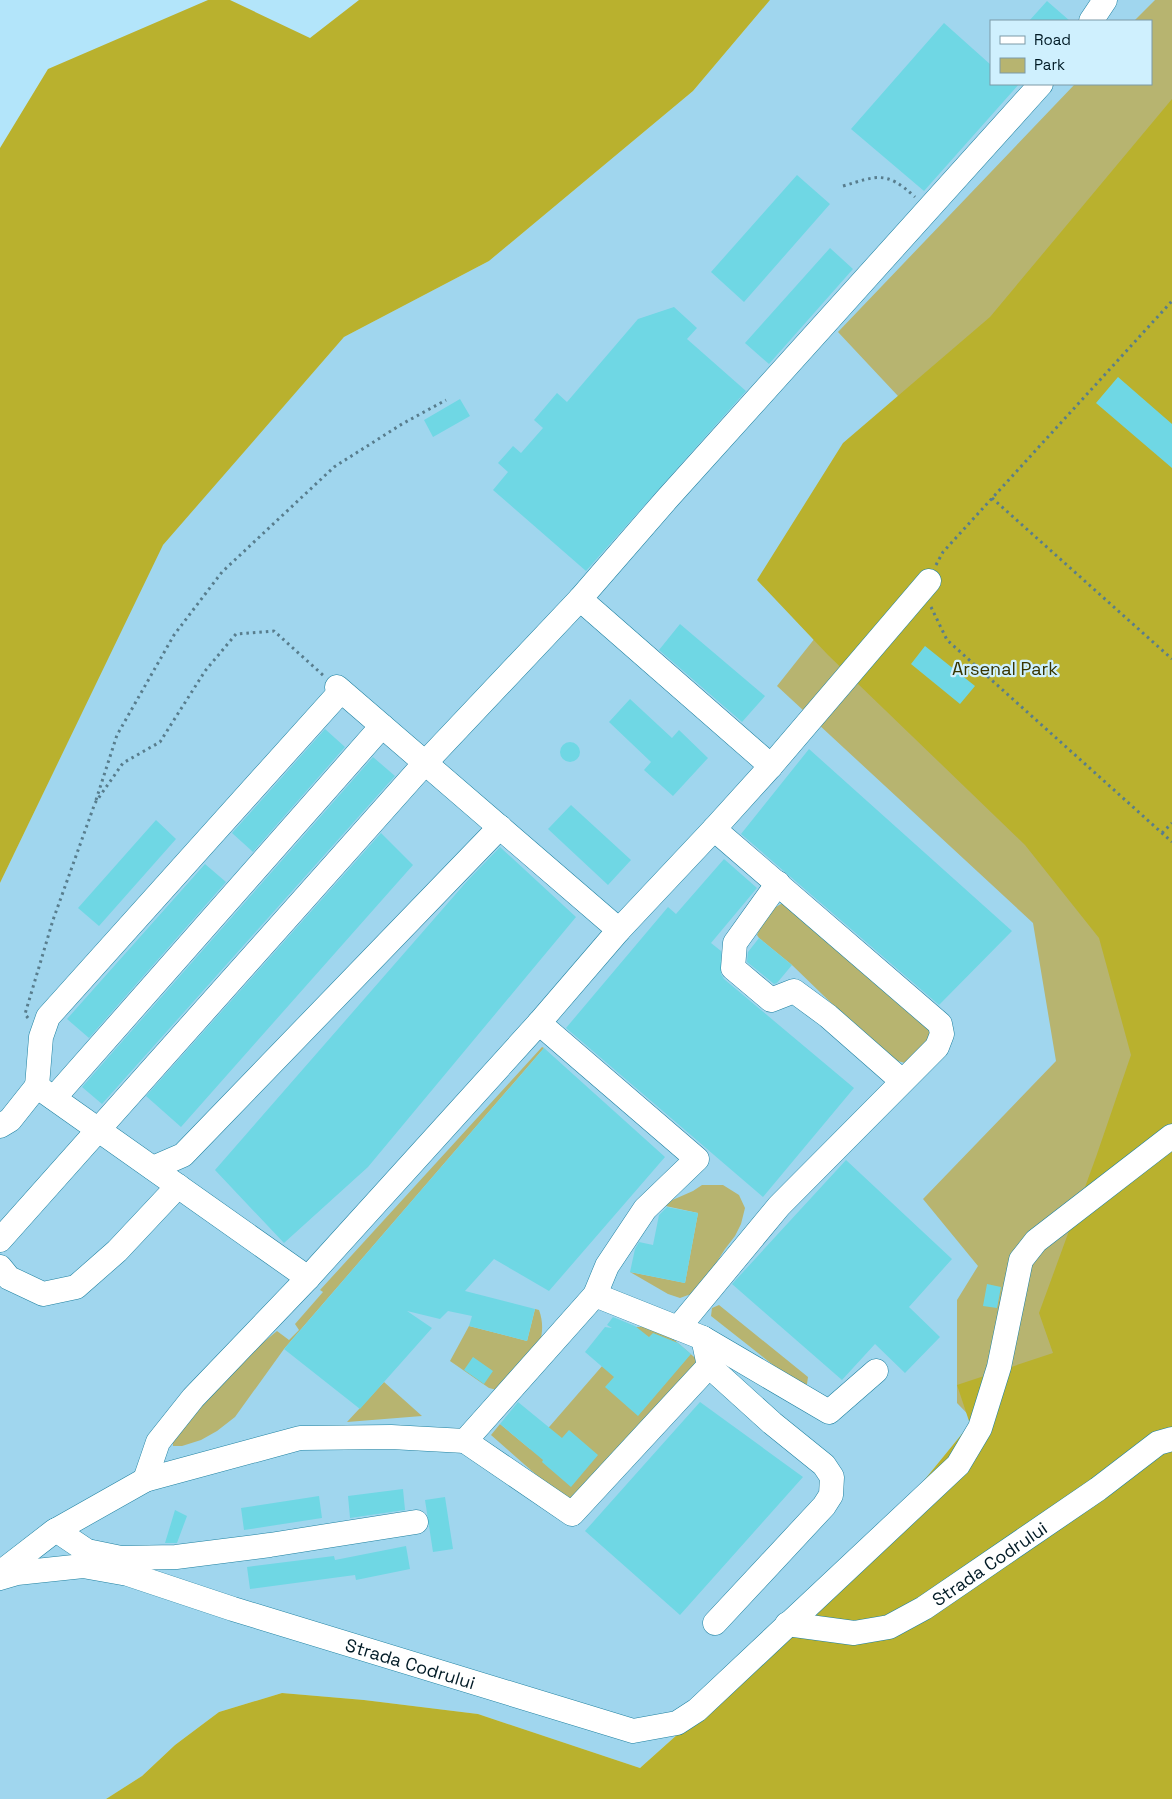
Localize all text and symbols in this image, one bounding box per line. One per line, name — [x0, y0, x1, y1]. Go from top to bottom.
legend — [990, 20, 1152, 85]
text: Road — [1034, 30, 1071, 49]
text: Park — [1034, 55, 1065, 74]
park label: Arsenal Park — [952, 657, 1058, 680]
street label: Strada Codrului — [927, 1516, 1051, 1611]
street label: Strada Codrului — [343, 1633, 478, 1694]

